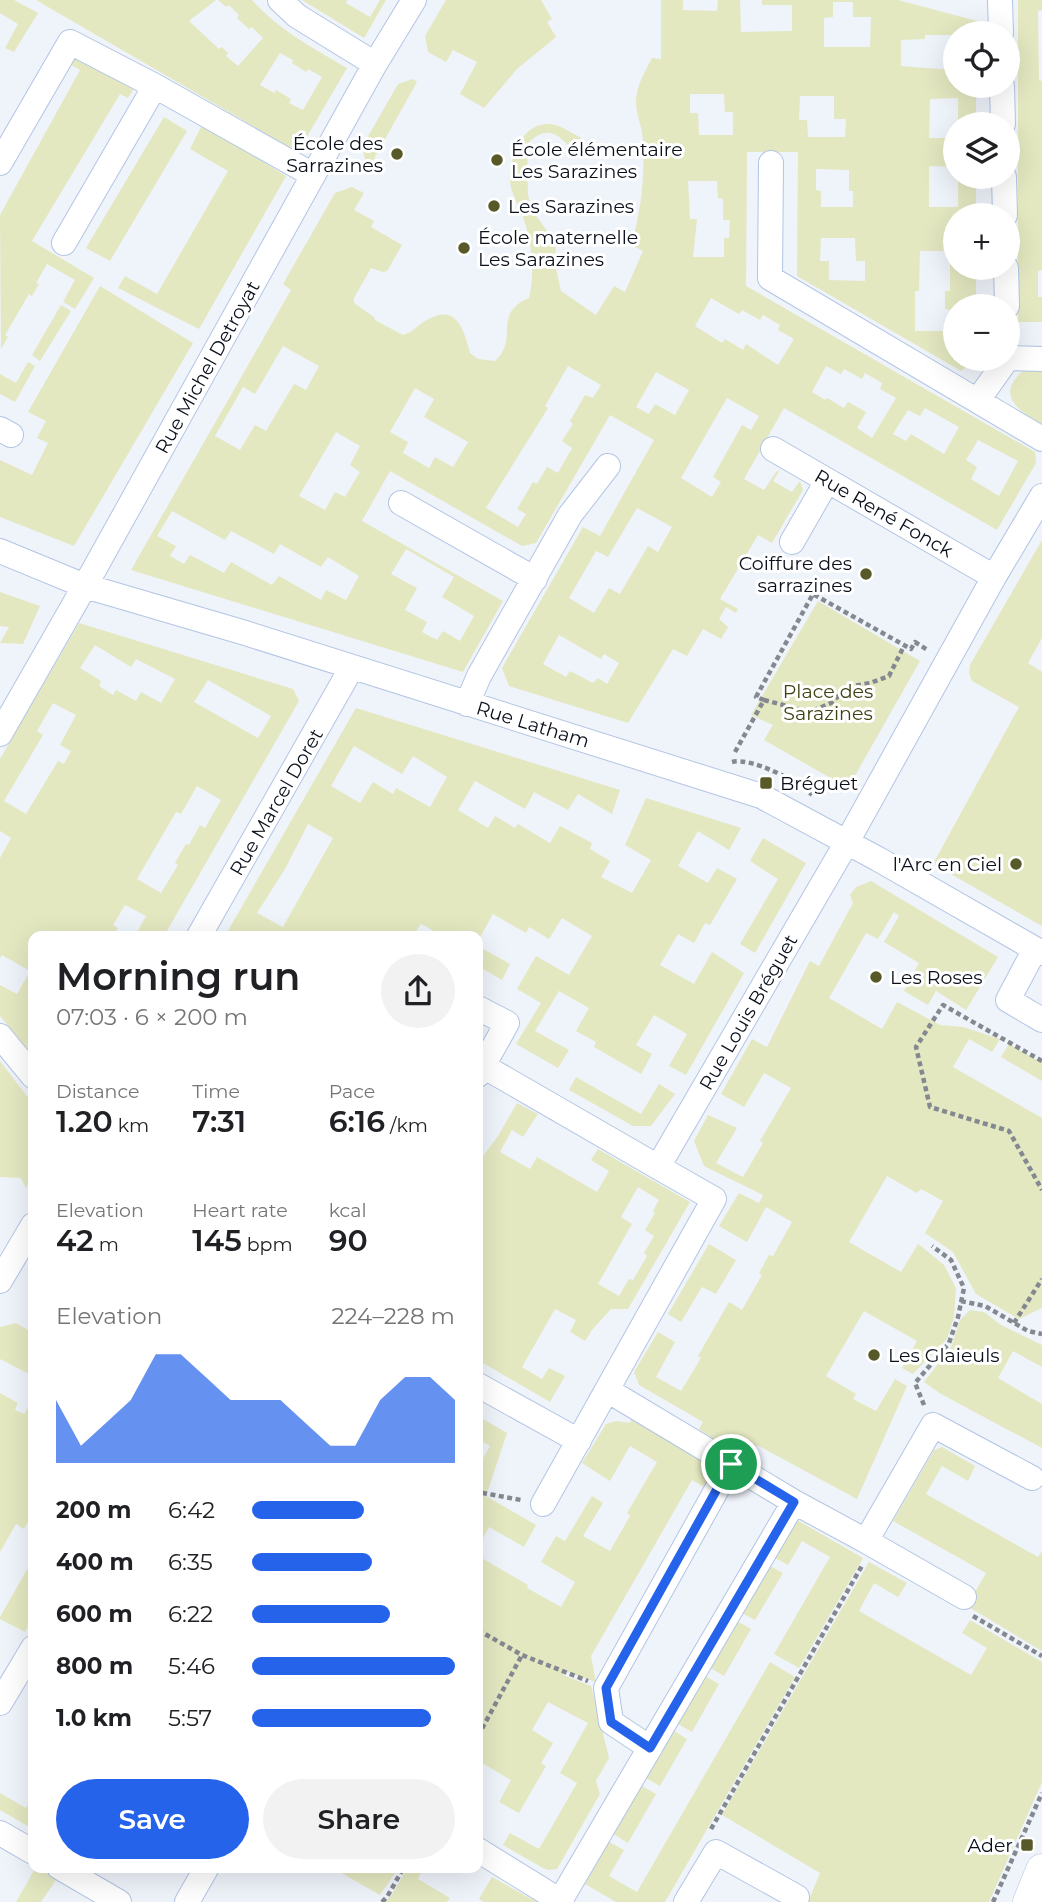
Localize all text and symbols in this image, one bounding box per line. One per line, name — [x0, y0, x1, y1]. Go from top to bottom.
map controls — [943, 21, 1020, 371]
button: locate — [943, 21, 1020, 98]
button: layers — [943, 112, 1020, 189]
place label: École des Sarrazines — [286, 132, 383, 177]
place label: École élémentaire Les Sarazines — [511, 138, 683, 183]
marker: École des Sarrazines — [389, 146, 405, 162]
marker: École élémentaire Les Sarazines — [489, 152, 505, 168]
place label: Les Sarazines — [508, 195, 634, 218]
marker: Les Sarazines — [486, 198, 502, 214]
button: + — [943, 203, 1020, 280]
place label: École maternelle Les Sarazines — [478, 226, 638, 271]
marker: École maternelle Les Sarazines — [456, 240, 472, 256]
street label: Rue Michel Detroyat — [150, 277, 265, 458]
button: − — [943, 294, 1020, 371]
street label: Rue René Fonck — [811, 465, 958, 563]
place label: Coiffure des sarrazines — [739, 552, 852, 597]
marker: Coiffure des sarrazines — [858, 566, 874, 582]
park label: Place des Sarazines — [783, 680, 873, 725]
street label: Rue Latham — [473, 696, 592, 753]
street label: Rue Marcel Doret — [225, 724, 328, 880]
place label: Bréguet — [780, 772, 858, 795]
marker: Bréguet — [758, 775, 774, 791]
place label: l'Arc en Ciel — [893, 853, 1002, 876]
marker: l'Arc en Ciel — [1008, 856, 1024, 872]
street label: Rue Louis Bréguet — [694, 930, 803, 1094]
text: Morning run — [56, 953, 300, 1000]
button: share — [381, 954, 455, 1028]
place label: Les Roses — [890, 966, 982, 989]
marker: Les Roses — [868, 969, 884, 985]
text: 07:03 · 6 × 200 m — [56, 1003, 248, 1031]
text: Distance — [56, 1080, 139, 1103]
text: Time — [192, 1080, 240, 1103]
text: Pace — [329, 1080, 375, 1103]
text: 1.20 — [56, 1103, 113, 1140]
text: 7:31 — [192, 1103, 246, 1140]
text: 6:16 — [329, 1103, 385, 1140]
text: km — [113, 1114, 149, 1137]
text: /km — [385, 1114, 428, 1137]
text: Elevation — [56, 1199, 144, 1222]
text: Heart rate — [192, 1199, 288, 1222]
text: kcal — [329, 1199, 367, 1222]
text: 42 — [56, 1222, 94, 1259]
text: 145 — [192, 1222, 242, 1259]
text: 90 — [329, 1222, 368, 1259]
text: m — [94, 1233, 119, 1256]
text: bpm — [242, 1233, 293, 1256]
text: Elevation — [56, 1302, 162, 1330]
text: 224–228 m — [332, 1302, 455, 1330]
place label: Les Glaieuls — [888, 1344, 1000, 1367]
marker: Les Glaieuls — [866, 1347, 882, 1363]
pin — [701, 1434, 761, 1494]
icon: arrive — [712, 1445, 750, 1483]
text: 200 m — [56, 1496, 131, 1524]
text: 6:42 — [168, 1496, 215, 1524]
text: 400 m — [56, 1548, 134, 1576]
text: 6:35 — [168, 1548, 213, 1576]
text: 600 m — [56, 1600, 133, 1628]
text: 6:22 — [168, 1600, 213, 1628]
text: 800 m — [56, 1652, 133, 1680]
text: 5:46 — [168, 1652, 215, 1680]
text: 1.0 km — [56, 1704, 132, 1732]
text: 5:57 — [168, 1704, 212, 1732]
button: Save — [56, 1779, 249, 1859]
button: Share — [263, 1779, 455, 1859]
place label: Ader — [967, 1834, 1013, 1857]
marker: Ader — [1019, 1837, 1035, 1853]

